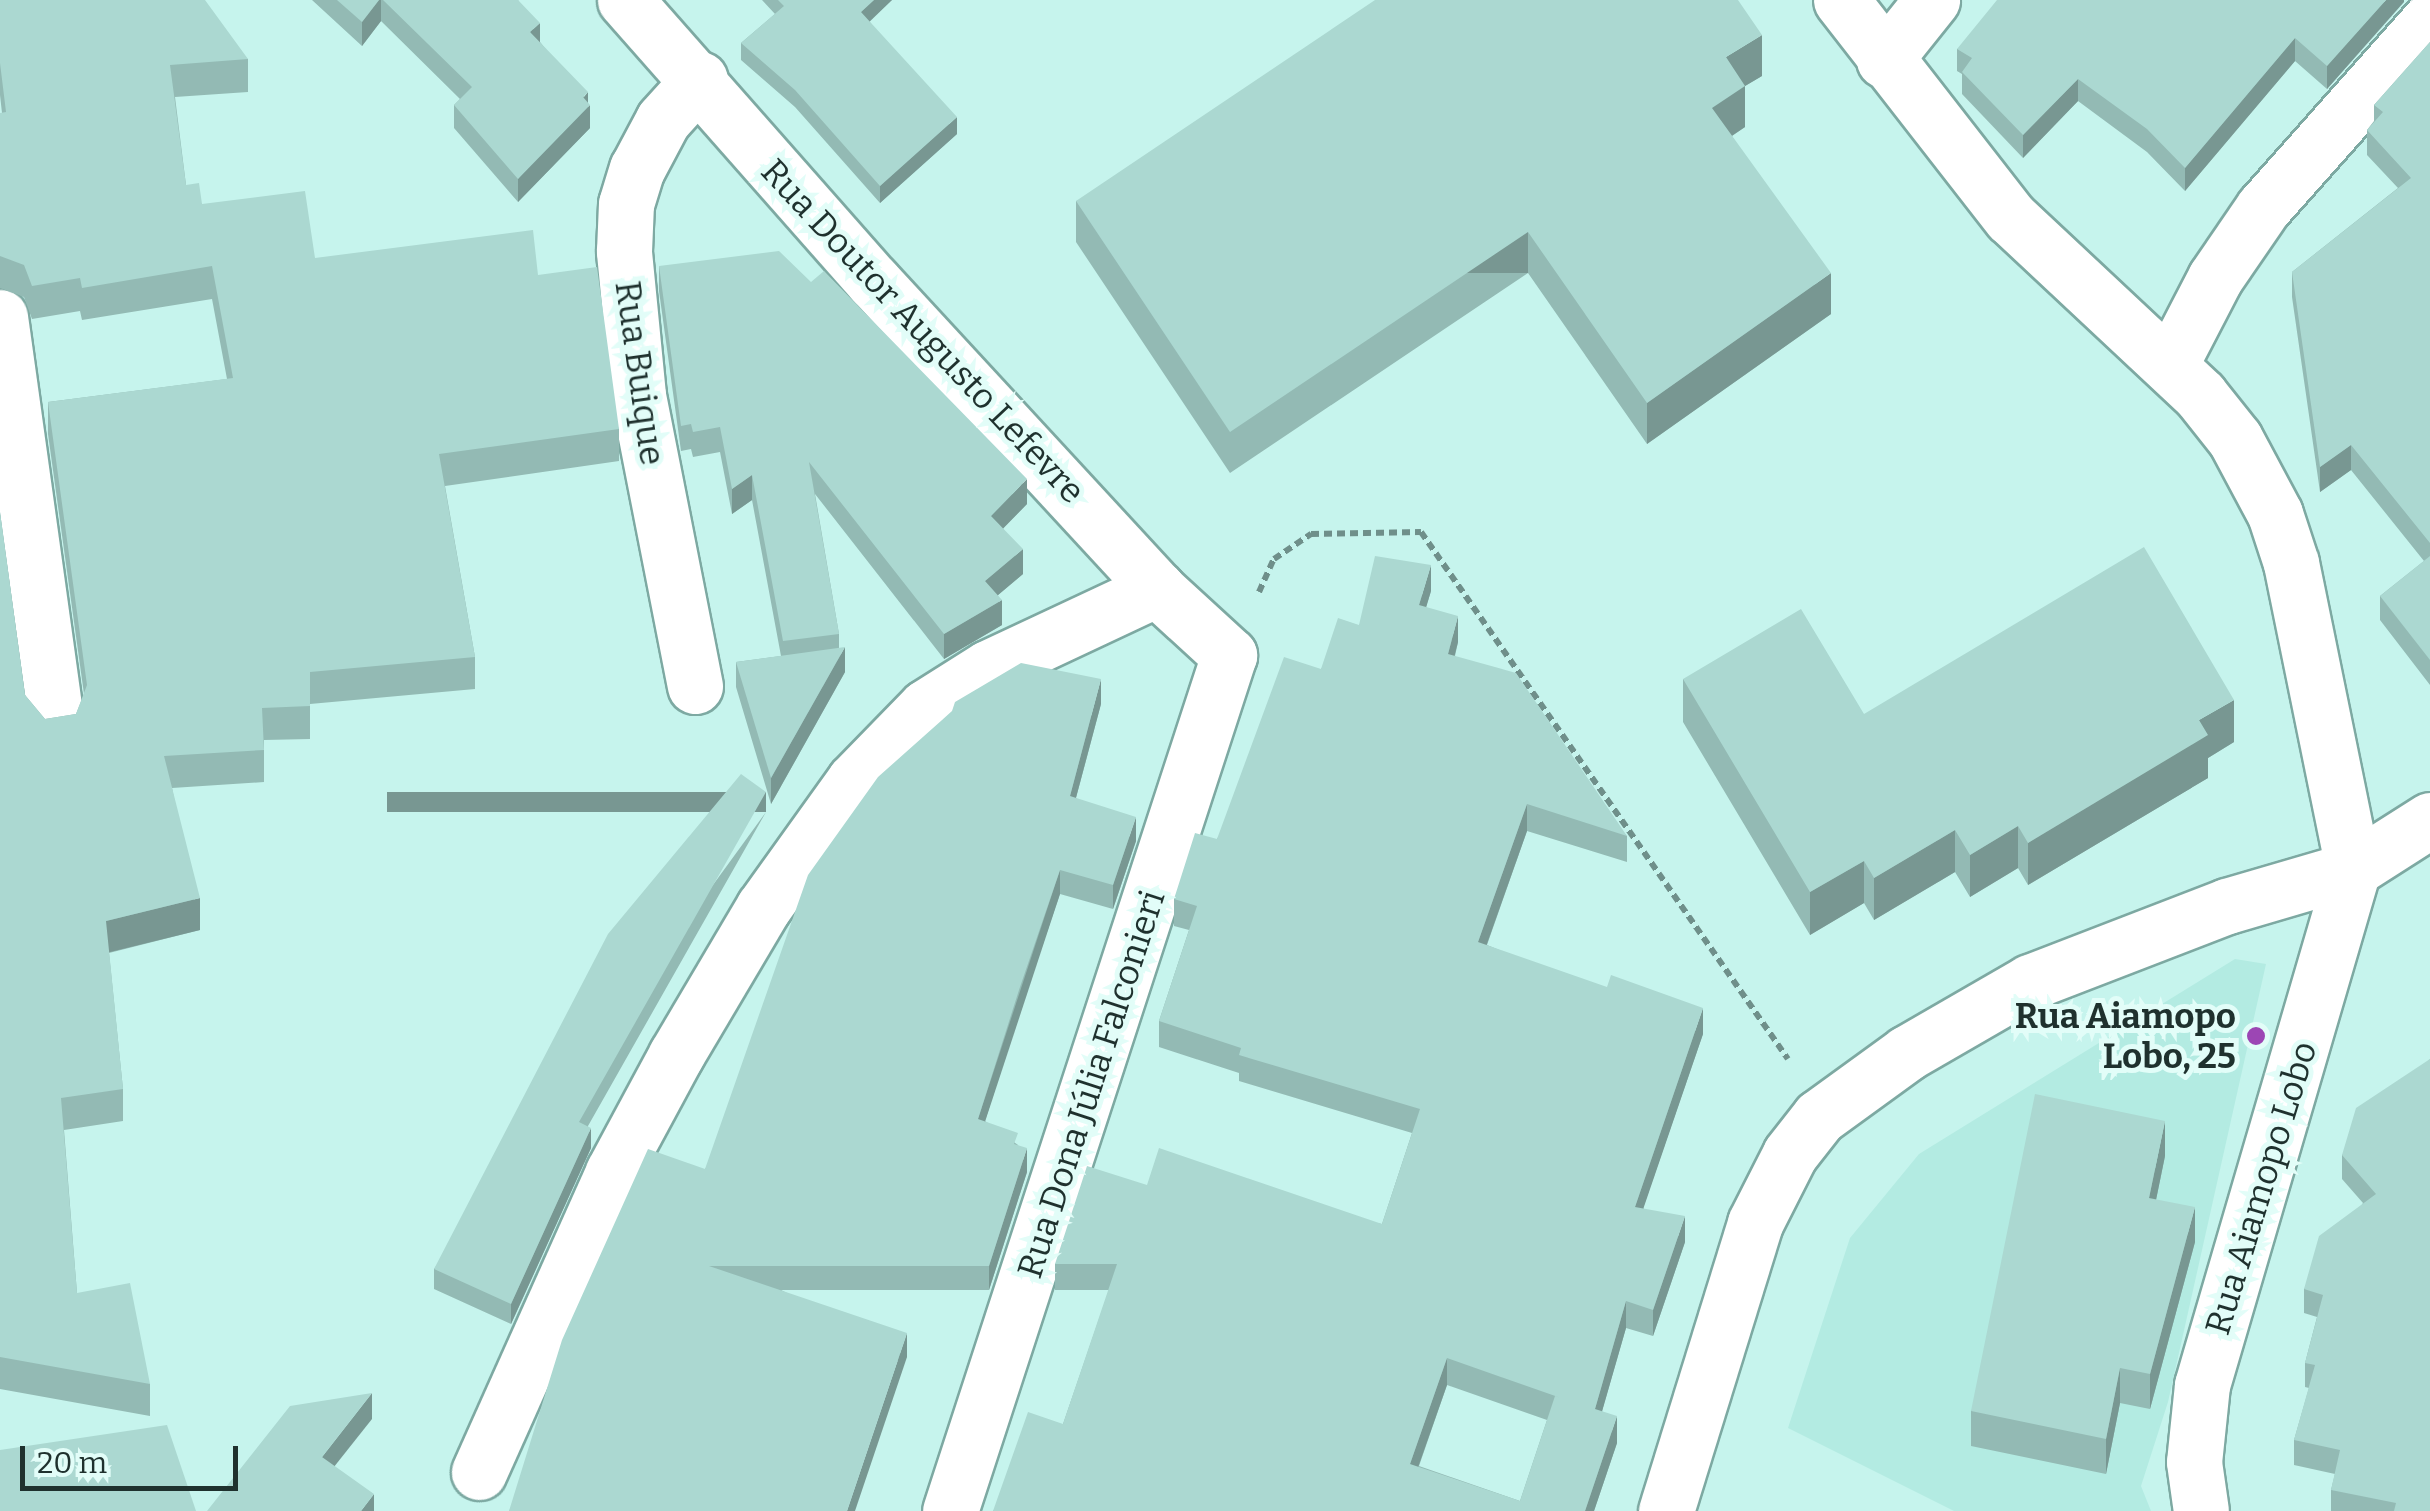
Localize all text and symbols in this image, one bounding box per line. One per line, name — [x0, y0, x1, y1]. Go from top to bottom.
street label: Rua Doutor Augusto Lefevre — [753, 150, 1093, 512]
street label: Rua Buique — [606, 278, 674, 468]
street label: Rua Dona Júlia Falconieri — [1008, 885, 1174, 1283]
place label: Rua Aiamopo Lobo, 25 — [2015, 995, 2236, 1077]
marker: Rua Aiamopo Lobo, 25 — [2245, 1025, 2267, 1047]
street label: Rua Aiamopo Lobo — [2196, 1036, 2326, 1340]
scale bar — [25, 1426, 242, 1488]
text: 20 m — [37, 1445, 107, 1481]

